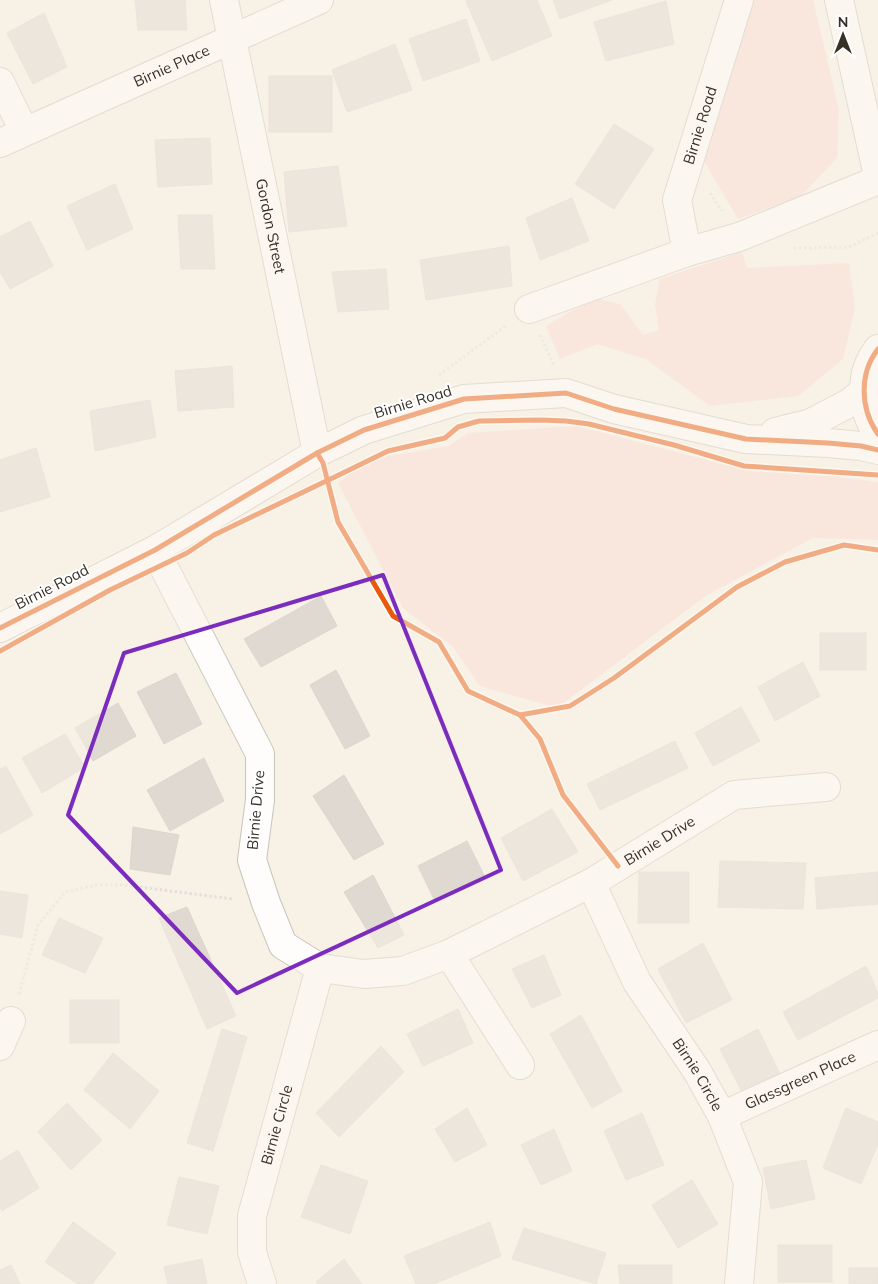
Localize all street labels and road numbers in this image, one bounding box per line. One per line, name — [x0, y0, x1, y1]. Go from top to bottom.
street label: Birnie Place — [130, 40, 212, 91]
street label: Birnie Road — [679, 84, 721, 167]
street label: Gordon Street — [252, 177, 290, 275]
street label: Birnie Road — [372, 381, 454, 422]
street label: Birnie Road — [12, 560, 92, 613]
street label: Birnie Drive — [243, 769, 268, 851]
street label: Birnie Drive — [620, 811, 698, 869]
street label: Birnie Circle — [669, 1034, 727, 1114]
street label: Glassgreen Place — [742, 1046, 858, 1113]
street label: Birnie Circle — [256, 1083, 297, 1167]

